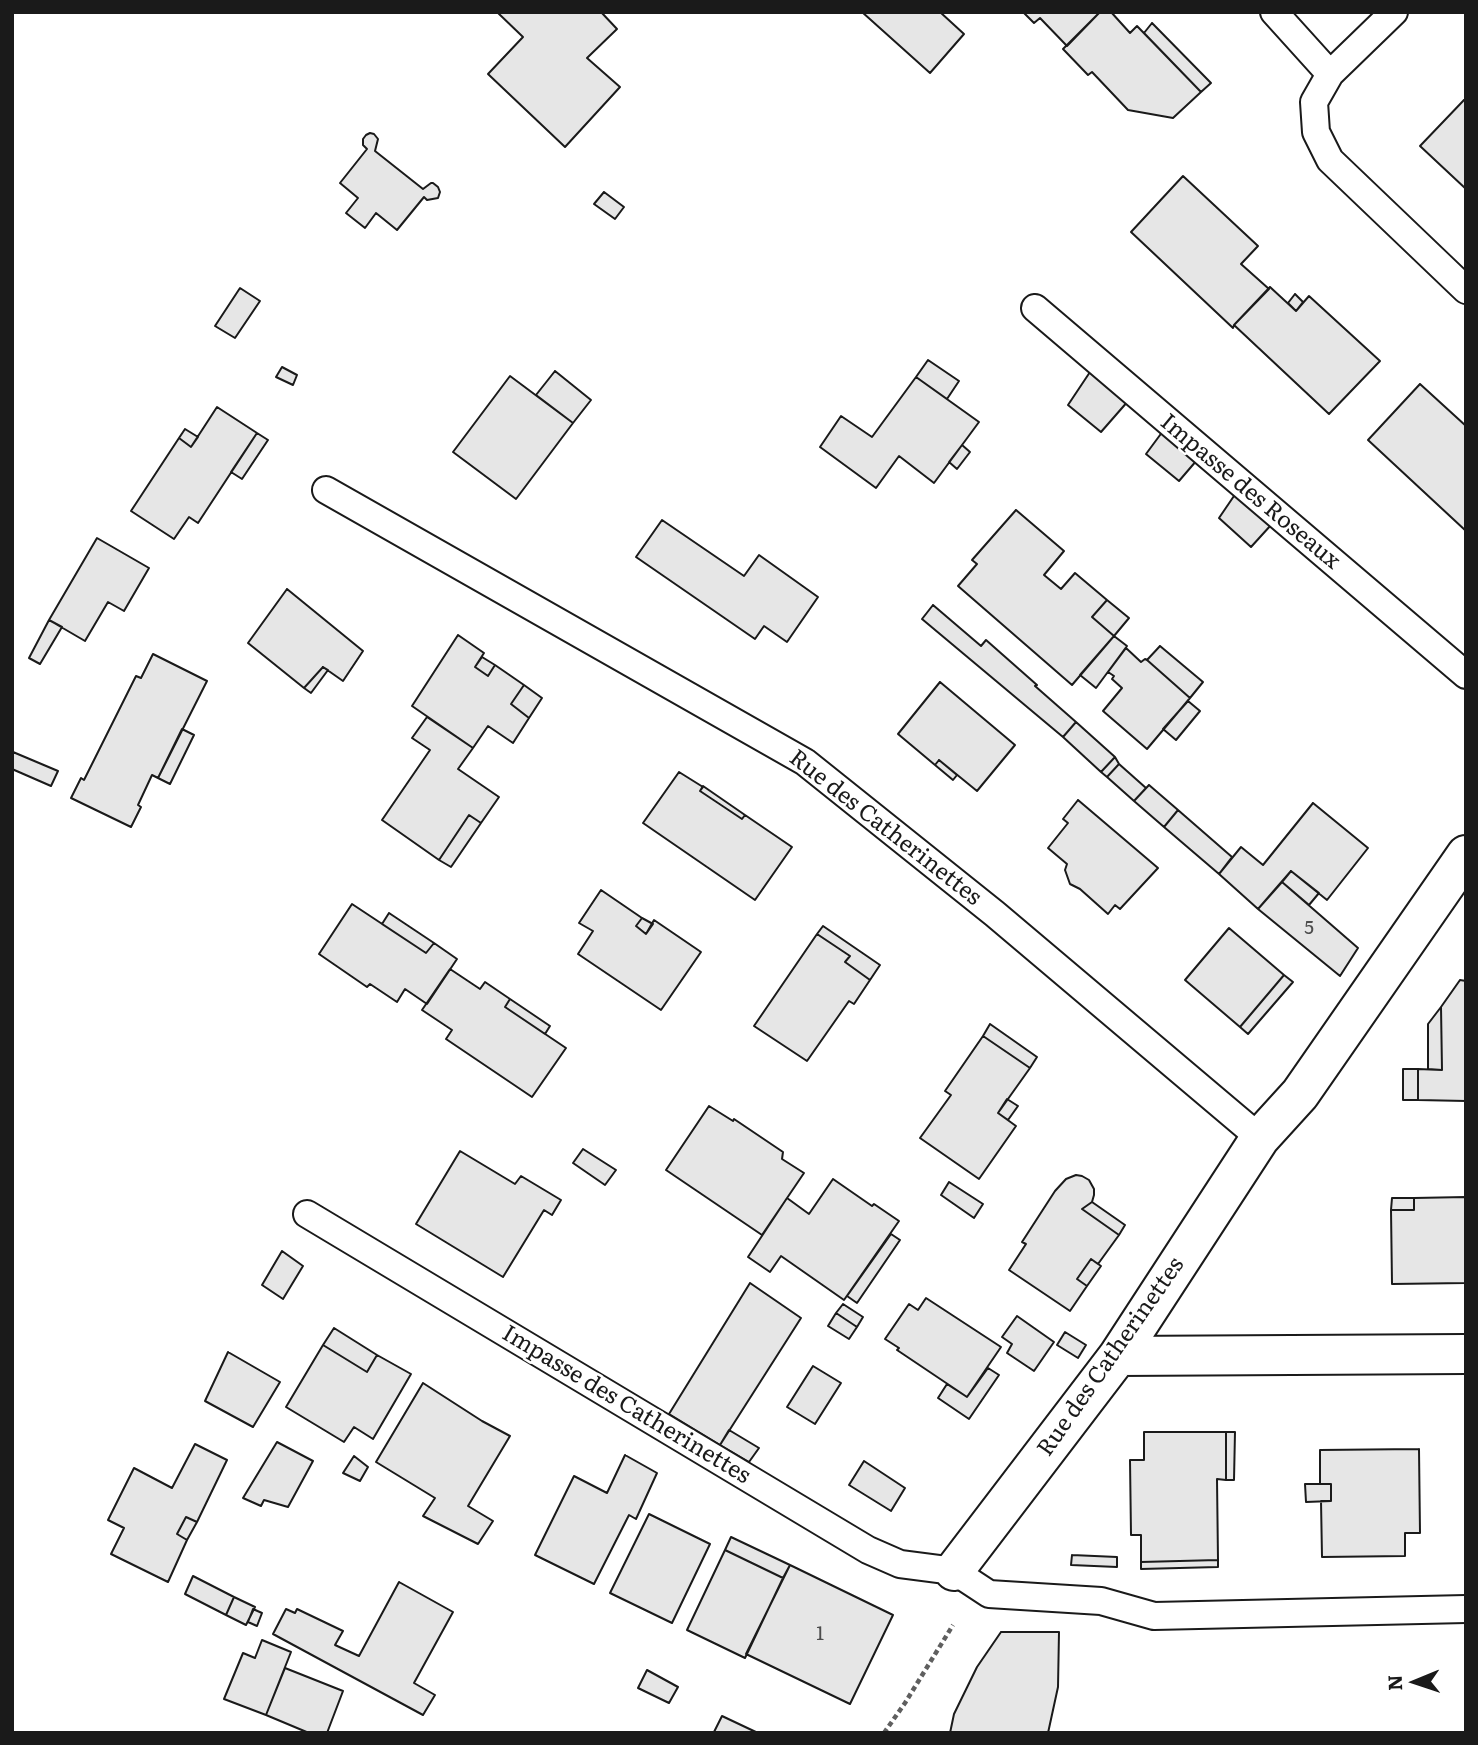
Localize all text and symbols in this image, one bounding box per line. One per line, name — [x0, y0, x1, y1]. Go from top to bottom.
street label: Impasse des Roseaux — [1154, 409, 1346, 575]
street label: Rue des Catherinettes — [783, 744, 987, 912]
house number: 5 — [1304, 917, 1314, 939]
street label: Rue des Catherinettes — [1032, 1252, 1190, 1462]
street label: Impasse des Catherinettes — [497, 1320, 755, 1490]
house number: 1 — [816, 1623, 824, 1645]
north arrow — [1380, 1647, 1450, 1717]
text: N — [1380, 1674, 1408, 1691]

